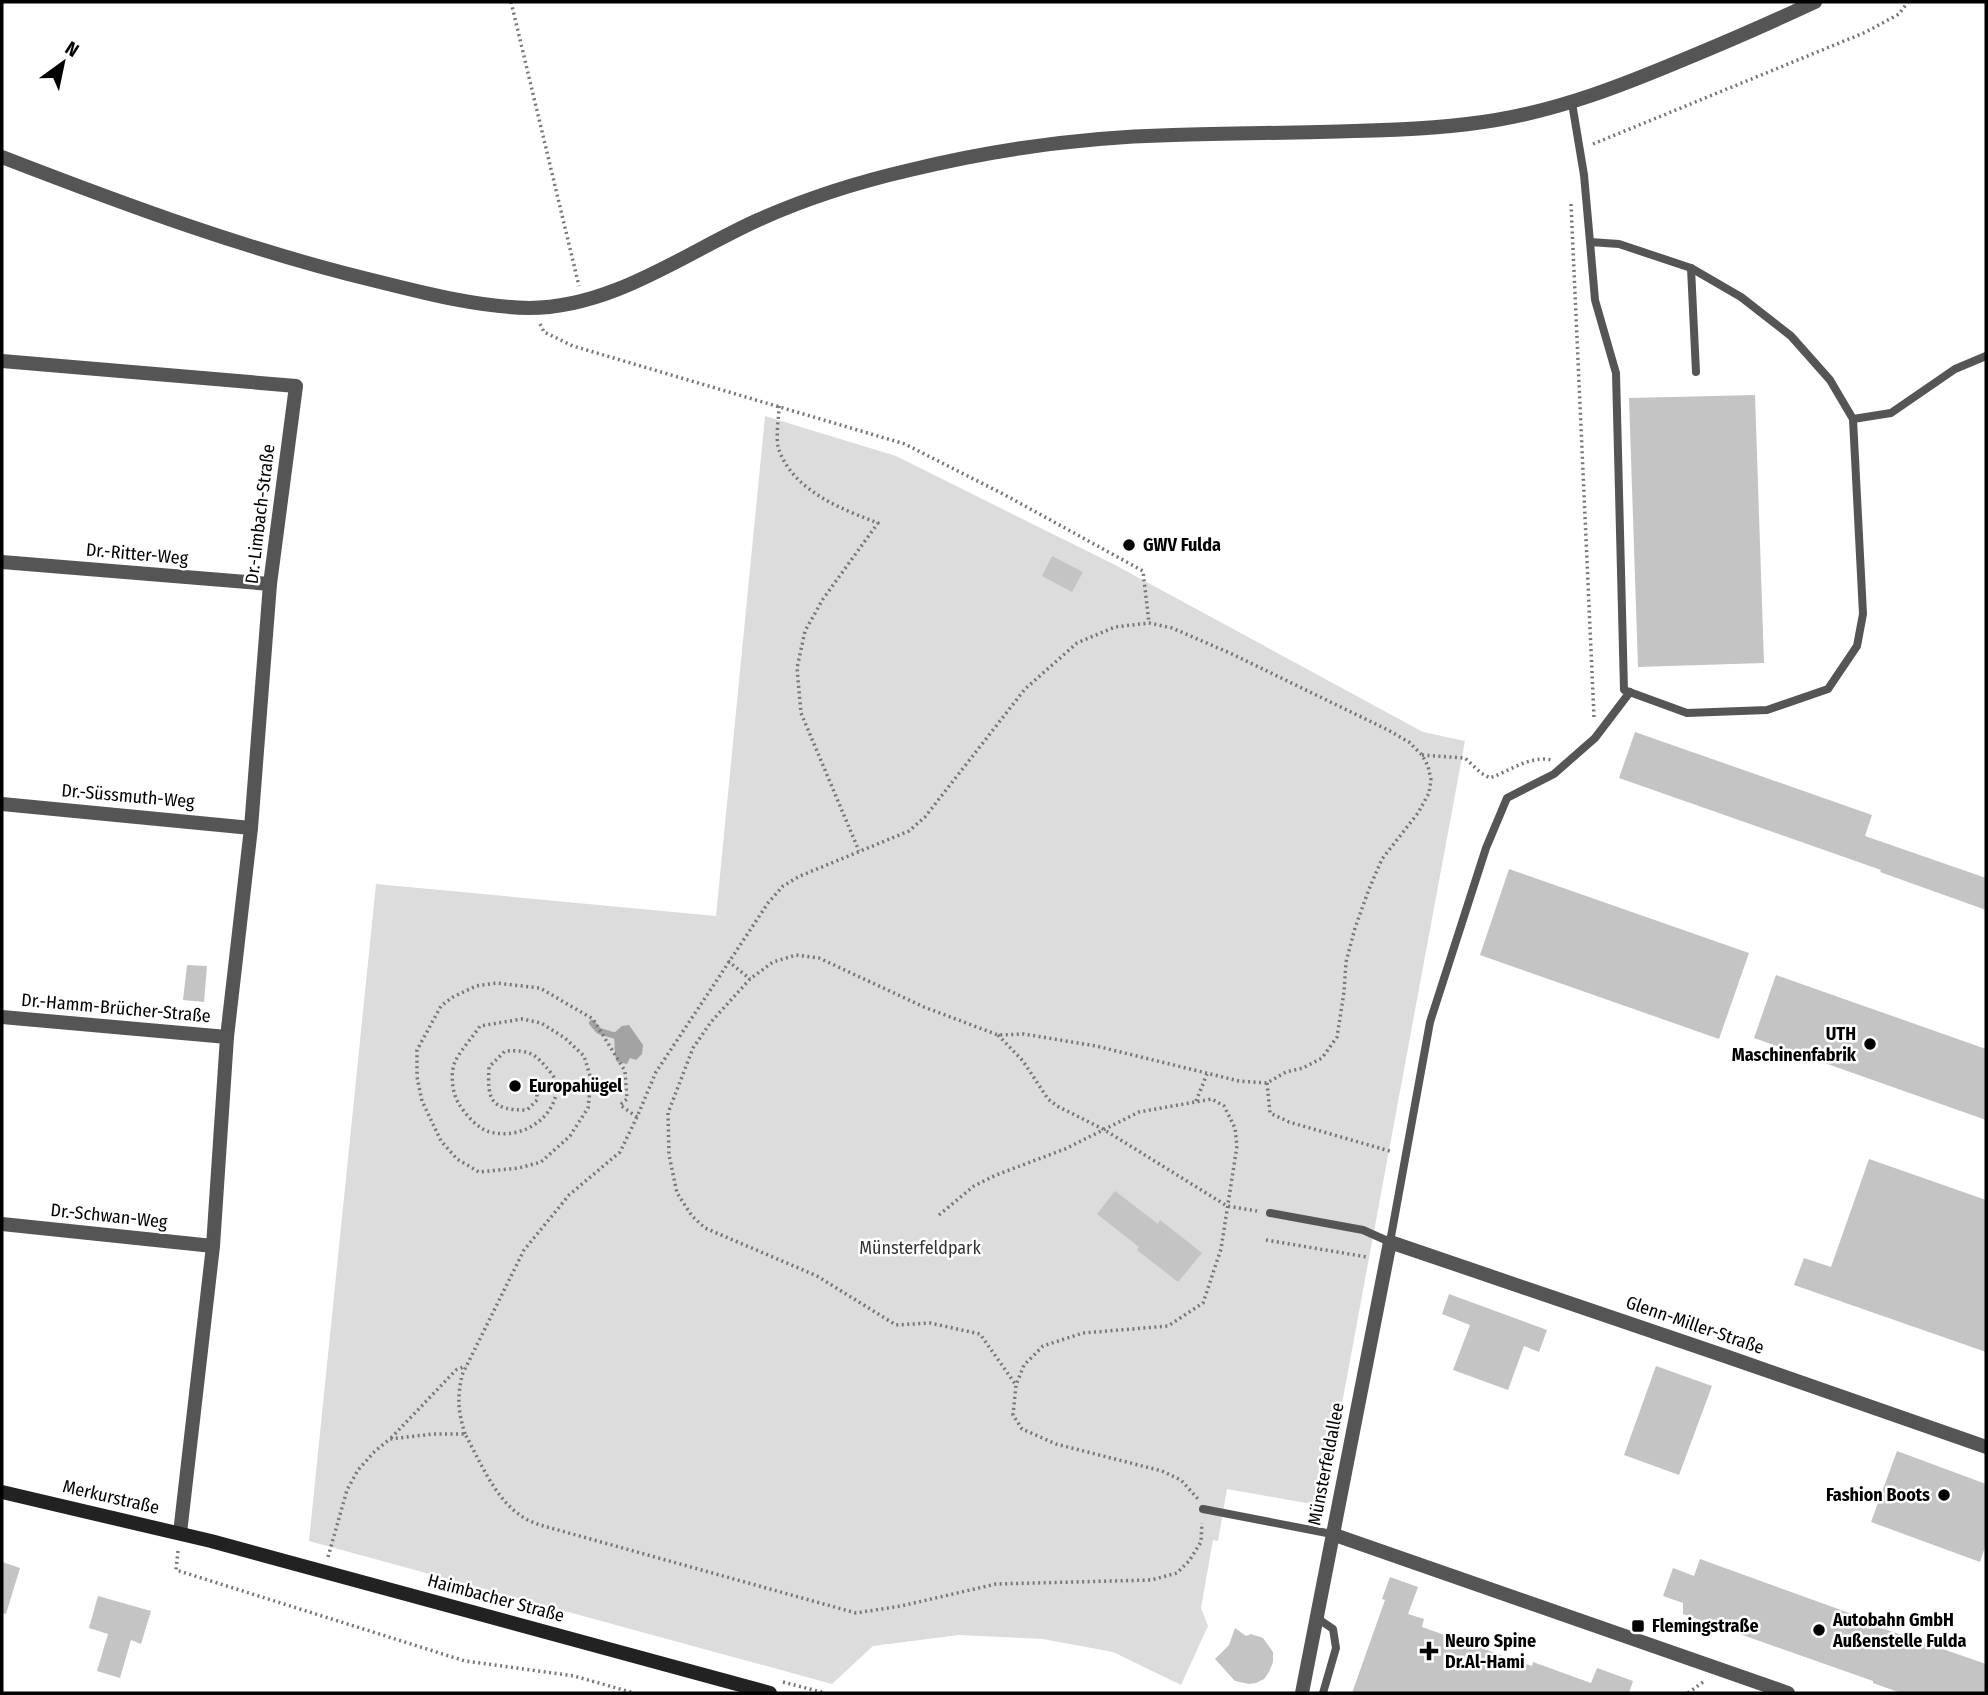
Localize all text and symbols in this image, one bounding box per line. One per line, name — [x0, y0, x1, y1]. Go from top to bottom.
north arrow — [28, 28, 98, 98]
text: N — [61, 36, 83, 62]
street label: Dr.-Limbach-Straße — [241, 443, 279, 585]
place label: GWV Fulda — [1143, 534, 1221, 556]
marker: GWV Fulda — [1121, 537, 1137, 553]
street label: Dr.-Ritter-Weg — [85, 539, 190, 569]
street label: Dr.-Süssmuth-Weg — [60, 779, 196, 813]
street label: Dr.-Hamm-Brücher-Straße — [20, 989, 212, 1027]
place label: UTH Maschinenfabrik — [1732, 1023, 1857, 1066]
marker: UTH Maschinenfabrik — [1862, 1036, 1878, 1052]
place label: Europahügel — [529, 1075, 622, 1097]
marker: Europahügel — [507, 1078, 523, 1094]
street label: Dr.-Schwan-Weg — [49, 1199, 169, 1233]
park label: Münsterfeldpark — [859, 1237, 981, 1259]
street label: Glenn-Miller-Straße — [1623, 1291, 1767, 1359]
street label: Münsterfeldallee — [1303, 1401, 1349, 1527]
street label: Merkurstraße — [61, 1475, 161, 1519]
place label: Fashion Boots — [1826, 1484, 1930, 1506]
marker: Fashion Boots — [1936, 1487, 1952, 1503]
street label: Haimbacher Straße — [425, 1569, 567, 1627]
place label: Autobahn GmbH Außenstelle Fulda — [1832, 1609, 1967, 1652]
place label: Flemingstraße — [1652, 1615, 1759, 1637]
marker: Flemingstraße — [1630, 1618, 1646, 1634]
marker: Autobahn GmbH Außenstelle Fulda — [1811, 1622, 1827, 1638]
place label: Neuro Spine Dr.Al-Hami — [1445, 1630, 1536, 1673]
marker: Neuro Spine Dr.Al-Hami — [1419, 1641, 1439, 1661]

